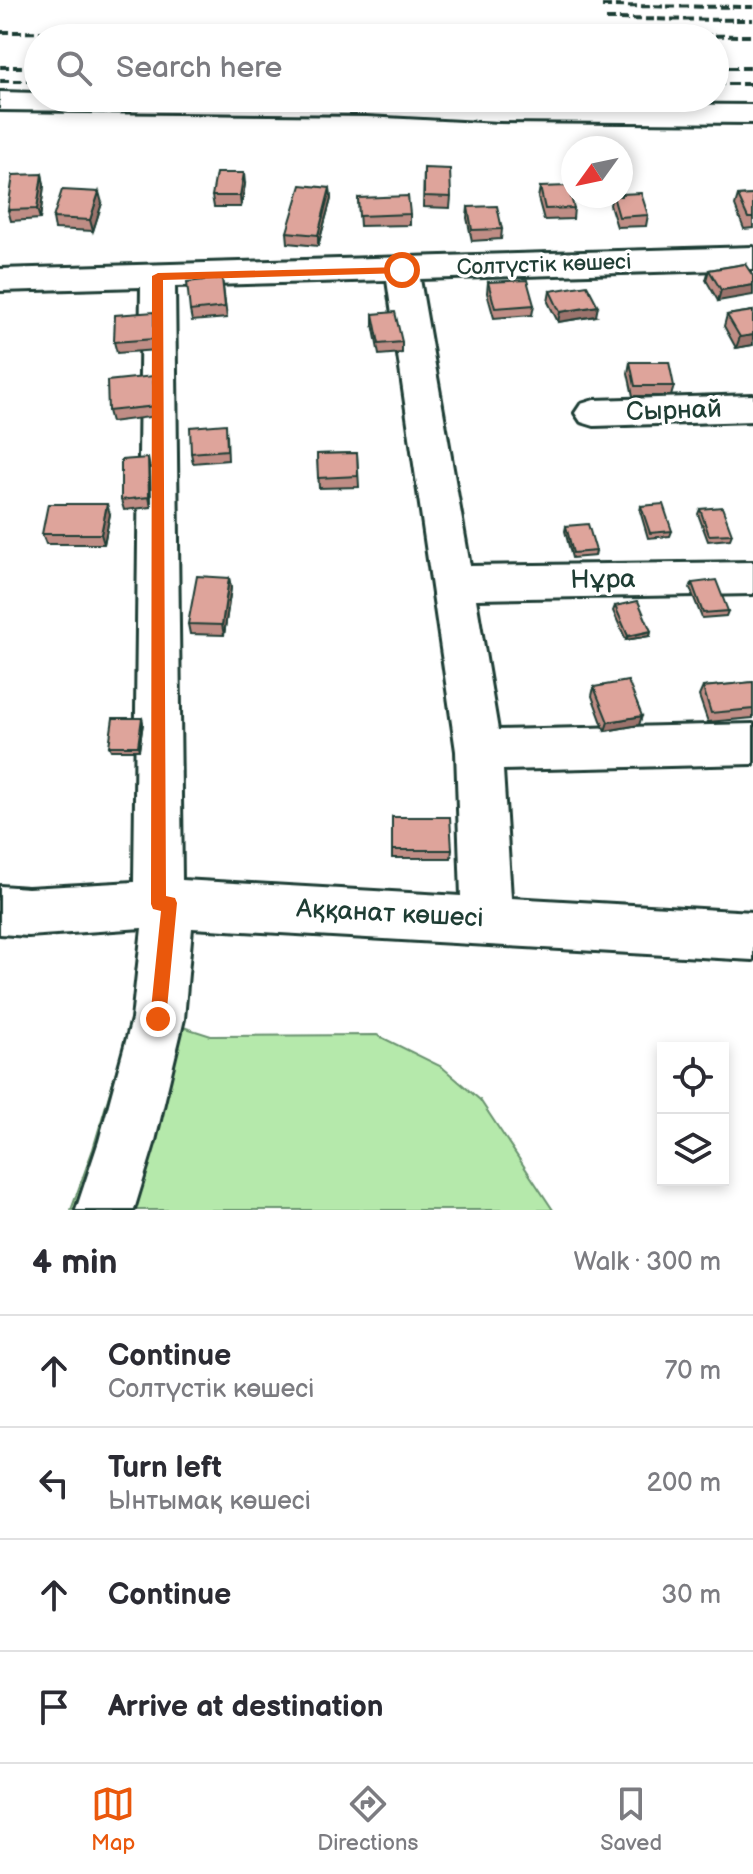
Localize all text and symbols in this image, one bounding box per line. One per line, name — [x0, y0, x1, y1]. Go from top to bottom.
search box — [24, 24, 729, 112]
icon: search — [52, 46, 96, 90]
text: Search here — [116, 50, 282, 86]
north arrow — [561, 136, 633, 208]
street label: Солтүстік көшесі — [456, 248, 632, 282]
route start — [384, 252, 420, 288]
street label: Сырнай — [626, 394, 722, 428]
street label: Нұра — [570, 564, 636, 596]
street label: Аққанат көшесі — [295, 894, 484, 934]
route end — [140, 1001, 176, 1037]
map controls — [657, 1042, 729, 1186]
button: locate — [657, 1042, 729, 1114]
button: layers — [657, 1114, 729, 1186]
text: 4 min — [32, 1242, 118, 1283]
text: Walk · 300 m — [573, 1247, 721, 1278]
text: Continue — [108, 1338, 231, 1374]
icon: ahead — [32, 1349, 76, 1393]
text: 70 m — [664, 1356, 721, 1387]
text: Солтүстік көшесі — [108, 1374, 315, 1405]
text: Turn left — [108, 1450, 222, 1486]
icon: left — [32, 1461, 76, 1505]
text: 200 m — [647, 1468, 721, 1499]
text: Ынтымақ көшесі — [108, 1486, 311, 1517]
icon: ahead — [32, 1573, 76, 1617]
text: Continue — [108, 1577, 231, 1613]
text: 30 m — [661, 1580, 721, 1611]
icon: arrive — [32, 1685, 76, 1729]
text: Arrive at destination — [108, 1689, 384, 1725]
tab: Map — [91, 1782, 135, 1857]
tab: Directions — [317, 1782, 418, 1857]
tab: Saved — [600, 1782, 662, 1857]

